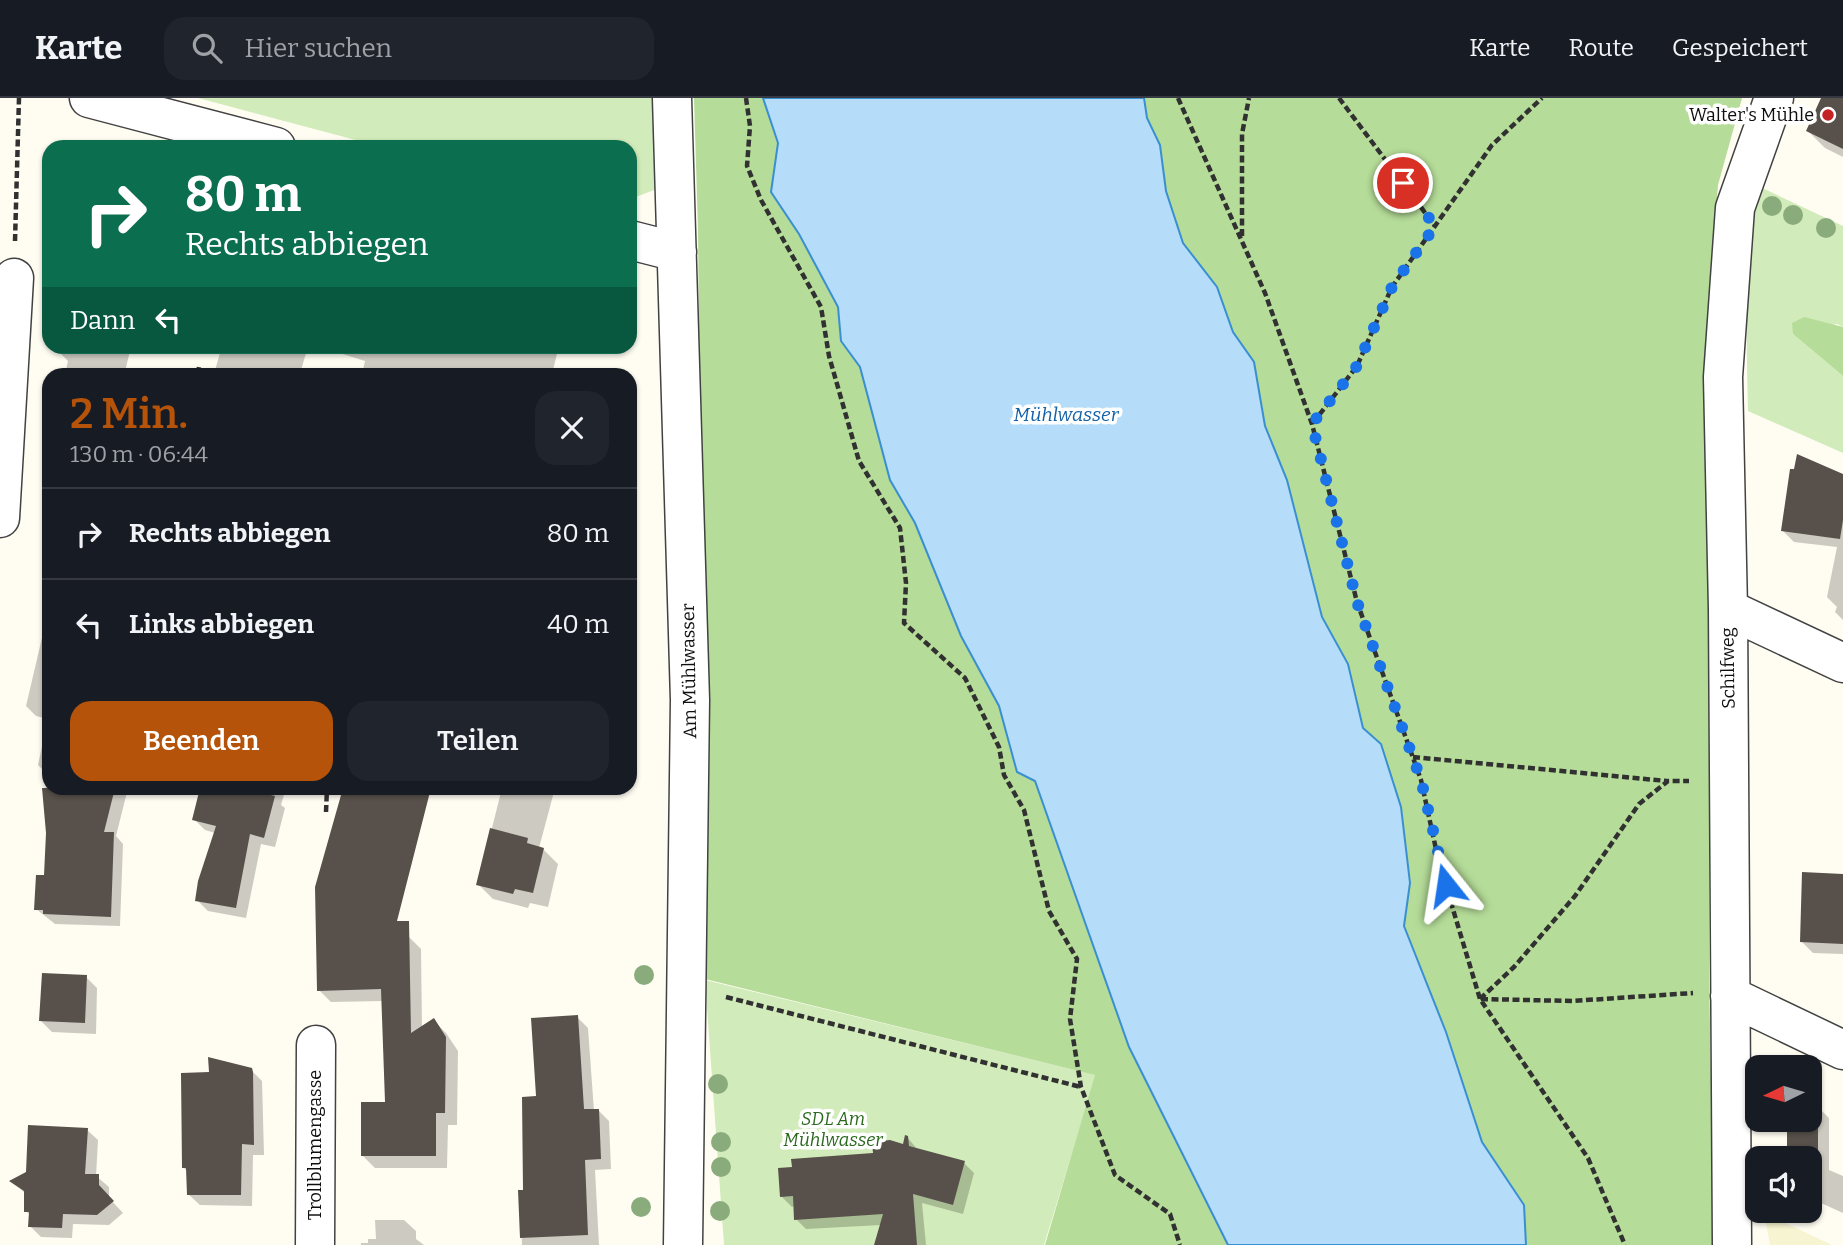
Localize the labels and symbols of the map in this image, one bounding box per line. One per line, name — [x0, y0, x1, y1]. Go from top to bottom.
place label: Walter's Mühle — [1689, 104, 1814, 126]
marker: Walter's Mühle — [1820, 107, 1836, 123]
pin — [1373, 153, 1433, 213]
water label: Mühlwasser — [1014, 403, 1120, 426]
street label: Am Mühlwasser — [677, 603, 701, 739]
street label: Schilfweg — [1716, 627, 1740, 709]
position arrow — [1409, 848, 1483, 922]
north arrow — [1745, 1055, 1822, 1132]
street label: Trollblumengasse — [304, 1070, 326, 1220]
park label: SDL Am Mühlwasser — [783, 1108, 883, 1151]

